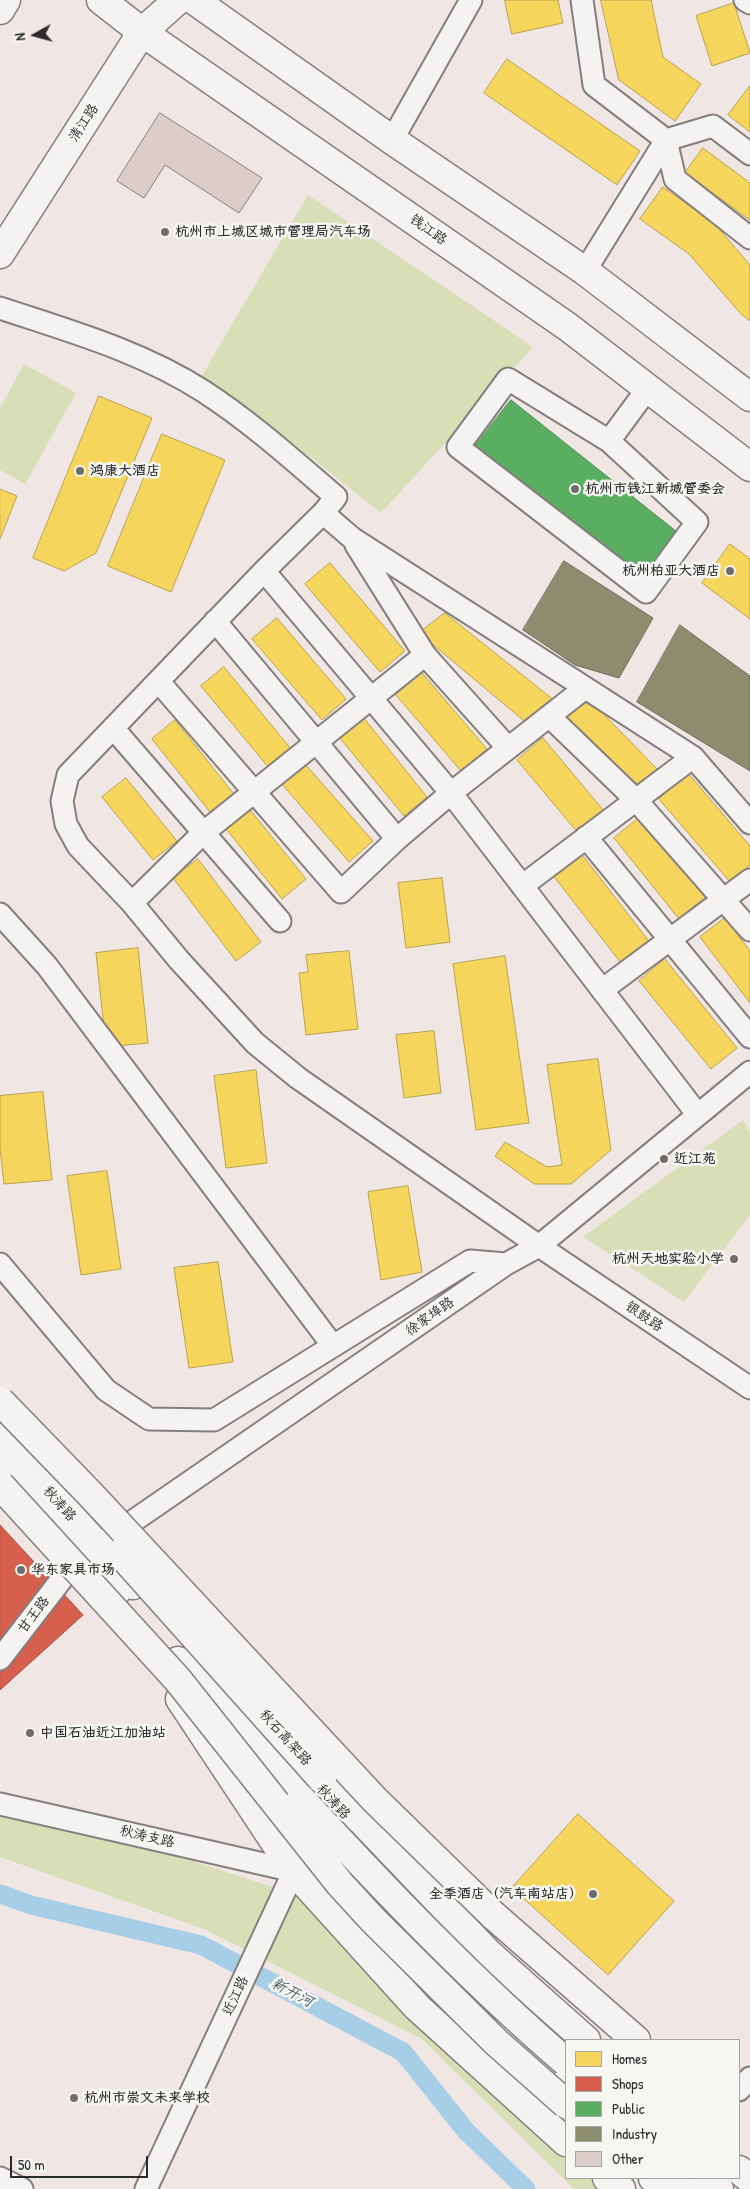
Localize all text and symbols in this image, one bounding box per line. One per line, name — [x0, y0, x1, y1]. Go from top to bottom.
north arrow — [10, 10, 60, 60]
text: N — [10, 32, 29, 42]
street label: 清江路 — [66, 101, 102, 145]
street label: 钱江路 — [406, 211, 450, 249]
place label: 杭州市上城区城市管理局汽车场 — [175, 224, 371, 240]
marker: 杭州市上城区城市管理局汽车场 — [159, 226, 171, 238]
place label: 鸿康大酒店 — [90, 463, 160, 479]
marker: 鸿康大酒店 — [74, 465, 86, 477]
place label: 杭州市钱江新城管委会 — [585, 481, 725, 497]
marker: 杭州市钱江新城管委会 — [569, 483, 581, 495]
place label: 杭州柏亚大酒店 — [622, 563, 720, 579]
marker: 杭州柏亚大酒店 — [724, 565, 736, 577]
place label: 近江苑 — [674, 1151, 716, 1167]
marker: 近江苑 — [658, 1153, 670, 1165]
place label: 杭州天地实验小学 — [612, 1251, 724, 1267]
marker: 杭州天地实验小学 — [728, 1253, 740, 1265]
street label: 徐家埠路 — [402, 1294, 458, 1340]
street label: 银鼓路 — [622, 1298, 666, 1336]
street label: 秋涛路 — [39, 1483, 79, 1525]
place label: 华东家具市场 — [31, 1562, 115, 1578]
marker: 华东家具市场 — [15, 1564, 27, 1576]
street label: 甘王路 — [15, 1593, 53, 1637]
street label: 秋石高架路 — [255, 1706, 315, 1770]
place label: 中国石油近江加油站 — [40, 1725, 166, 1741]
marker: 中国石油近江加油站 — [24, 1727, 36, 1739]
street label: 秋涛路 — [313, 1781, 353, 1823]
street label: 秋涛支路 — [118, 1823, 176, 1851]
place label: 全季酒店（汽车南站店） — [429, 1886, 583, 1902]
marker: 全季酒店（汽车南站店） — [587, 1888, 599, 1900]
street label: 近江路 — [220, 1973, 252, 2019]
water label: 新开河 — [268, 1974, 316, 2012]
legend — [565, 2039, 740, 2179]
text: Homes — [612, 2048, 647, 2069]
text: Shops — [612, 2073, 643, 2094]
place label: 杭州市崇文未来学校 — [84, 2090, 210, 2106]
marker: 杭州市崇文未来学校 — [68, 2092, 80, 2104]
text: Public — [612, 2098, 645, 2119]
text: Industry — [612, 2123, 657, 2144]
scale bar — [12, 2146, 150, 2178]
text: Other — [612, 2148, 644, 2169]
text: 50 m — [18, 2154, 45, 2175]

